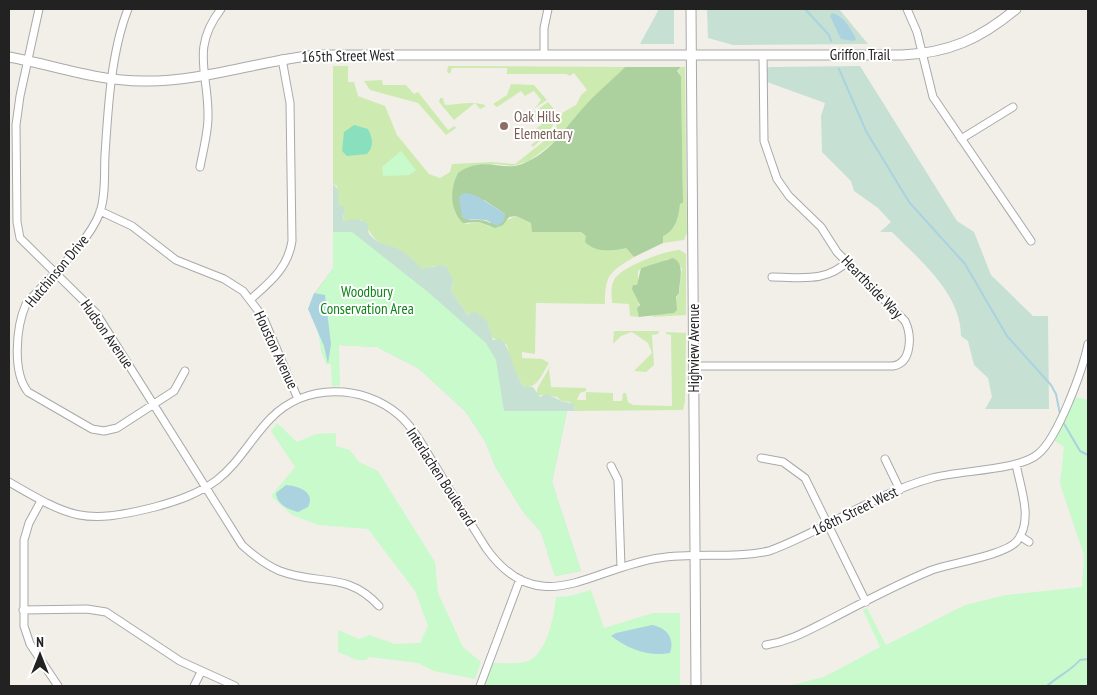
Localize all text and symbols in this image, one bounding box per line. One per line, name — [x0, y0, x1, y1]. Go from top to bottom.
street label: 165th Street West — [301, 45, 395, 66]
street label: Griffon Trail — [830, 45, 891, 64]
place label: Oak Hills Elementary — [514, 107, 573, 143]
marker: Oak Hills Elementary — [498, 120, 510, 132]
street label: Hutchinson Drive — [21, 231, 92, 311]
street label: Hearthside Way — [838, 251, 907, 322]
park label: Woodbury Conservation Area — [320, 282, 414, 318]
street label: Hudson Avenue — [77, 296, 138, 372]
street label: Highview Avenue — [684, 304, 703, 392]
street label: Houston Avenue — [250, 308, 303, 392]
street label: Interlachen Boulevard — [402, 424, 480, 530]
street label: 168th Street West — [809, 482, 901, 539]
north arrow — [15, 630, 65, 680]
text: N — [36, 633, 44, 651]

